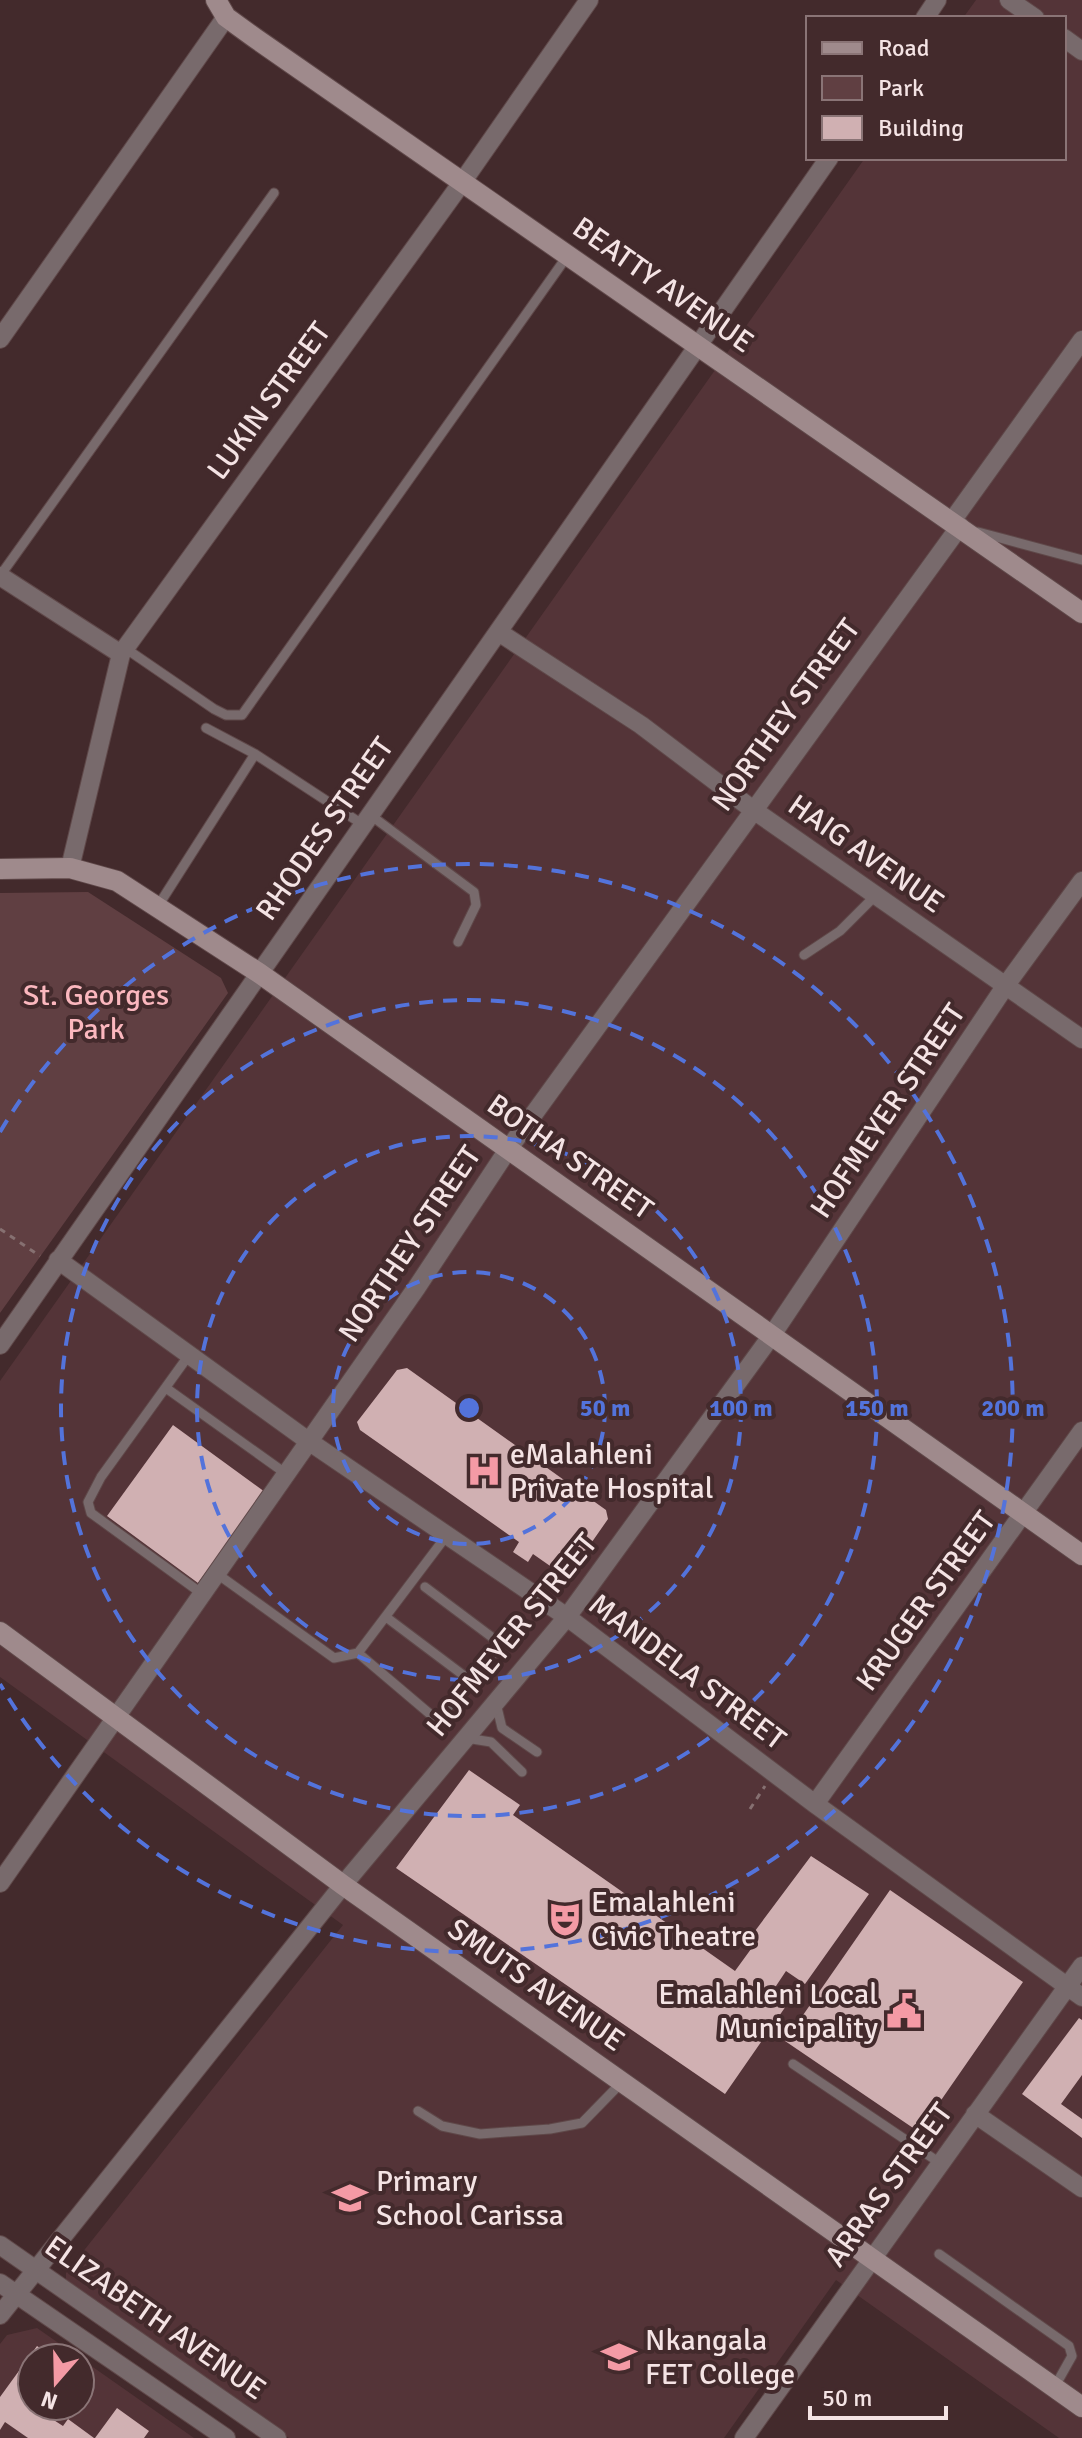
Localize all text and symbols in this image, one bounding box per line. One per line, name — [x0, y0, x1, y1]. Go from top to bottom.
legend — [806, 16, 1066, 160]
text: Road — [878, 33, 929, 63]
text: Park — [878, 73, 924, 103]
text: Building — [878, 113, 964, 143]
street label: BEATTY AVENUE — [565, 209, 761, 361]
street label: LUKIN STREET — [199, 315, 339, 487]
street label: NORTHEY STREET — [704, 611, 868, 818]
street label: RHODES STREET — [248, 730, 402, 928]
street label: HAIG AVENUE — [781, 787, 951, 921]
park label: St. Georges Park — [23, 977, 169, 1048]
street label: HOFMEYER STREET — [803, 996, 974, 1225]
street label: BOTHA STREET — [480, 1086, 660, 1228]
street label: NORTHEY STREET — [331, 1139, 489, 1349]
text: 50 m — [580, 1393, 630, 1423]
text: 100 m — [709, 1393, 773, 1423]
text: 150 m — [845, 1393, 909, 1423]
text: 200 m — [981, 1393, 1045, 1423]
centre of rings — [455, 1394, 483, 1422]
place label: eMalahleni Private Hospital — [510, 1436, 714, 1507]
hospital icon: eMalahleni Private Hospital — [465, 1452, 503, 1490]
street label: KRUGER STREET — [848, 1504, 1004, 1698]
street label: HOFMEYER STREET — [419, 1526, 605, 1744]
street label: MANDELA STREET — [581, 1586, 793, 1758]
place label: Emalahleni Civic Theatre — [591, 1884, 756, 1955]
theatre icon: Emalahleni Civic Theatre — [546, 1900, 584, 1938]
street label: SMUTS AVENUE — [441, 1910, 631, 2060]
place label: Emalahleni Local Municipality — [658, 1976, 878, 2047]
public building icon: Emalahleni Local Municipality — [885, 1992, 923, 2030]
street label: ARRAS STREET — [817, 2096, 961, 2274]
place label: Primary School Carissa — [376, 2163, 564, 2234]
school or university icon: Primary School Carissa — [331, 2179, 369, 2217]
street label: ELIZABETH AVENUE — [38, 2228, 272, 2408]
place label: Nkangala FET College — [645, 2322, 795, 2393]
school or university icon: Nkangala FET College — [600, 2338, 638, 2376]
north arrow — [16, 2342, 96, 2422]
scale bar — [810, 2370, 946, 2420]
text: 50 m — [822, 2383, 872, 2413]

